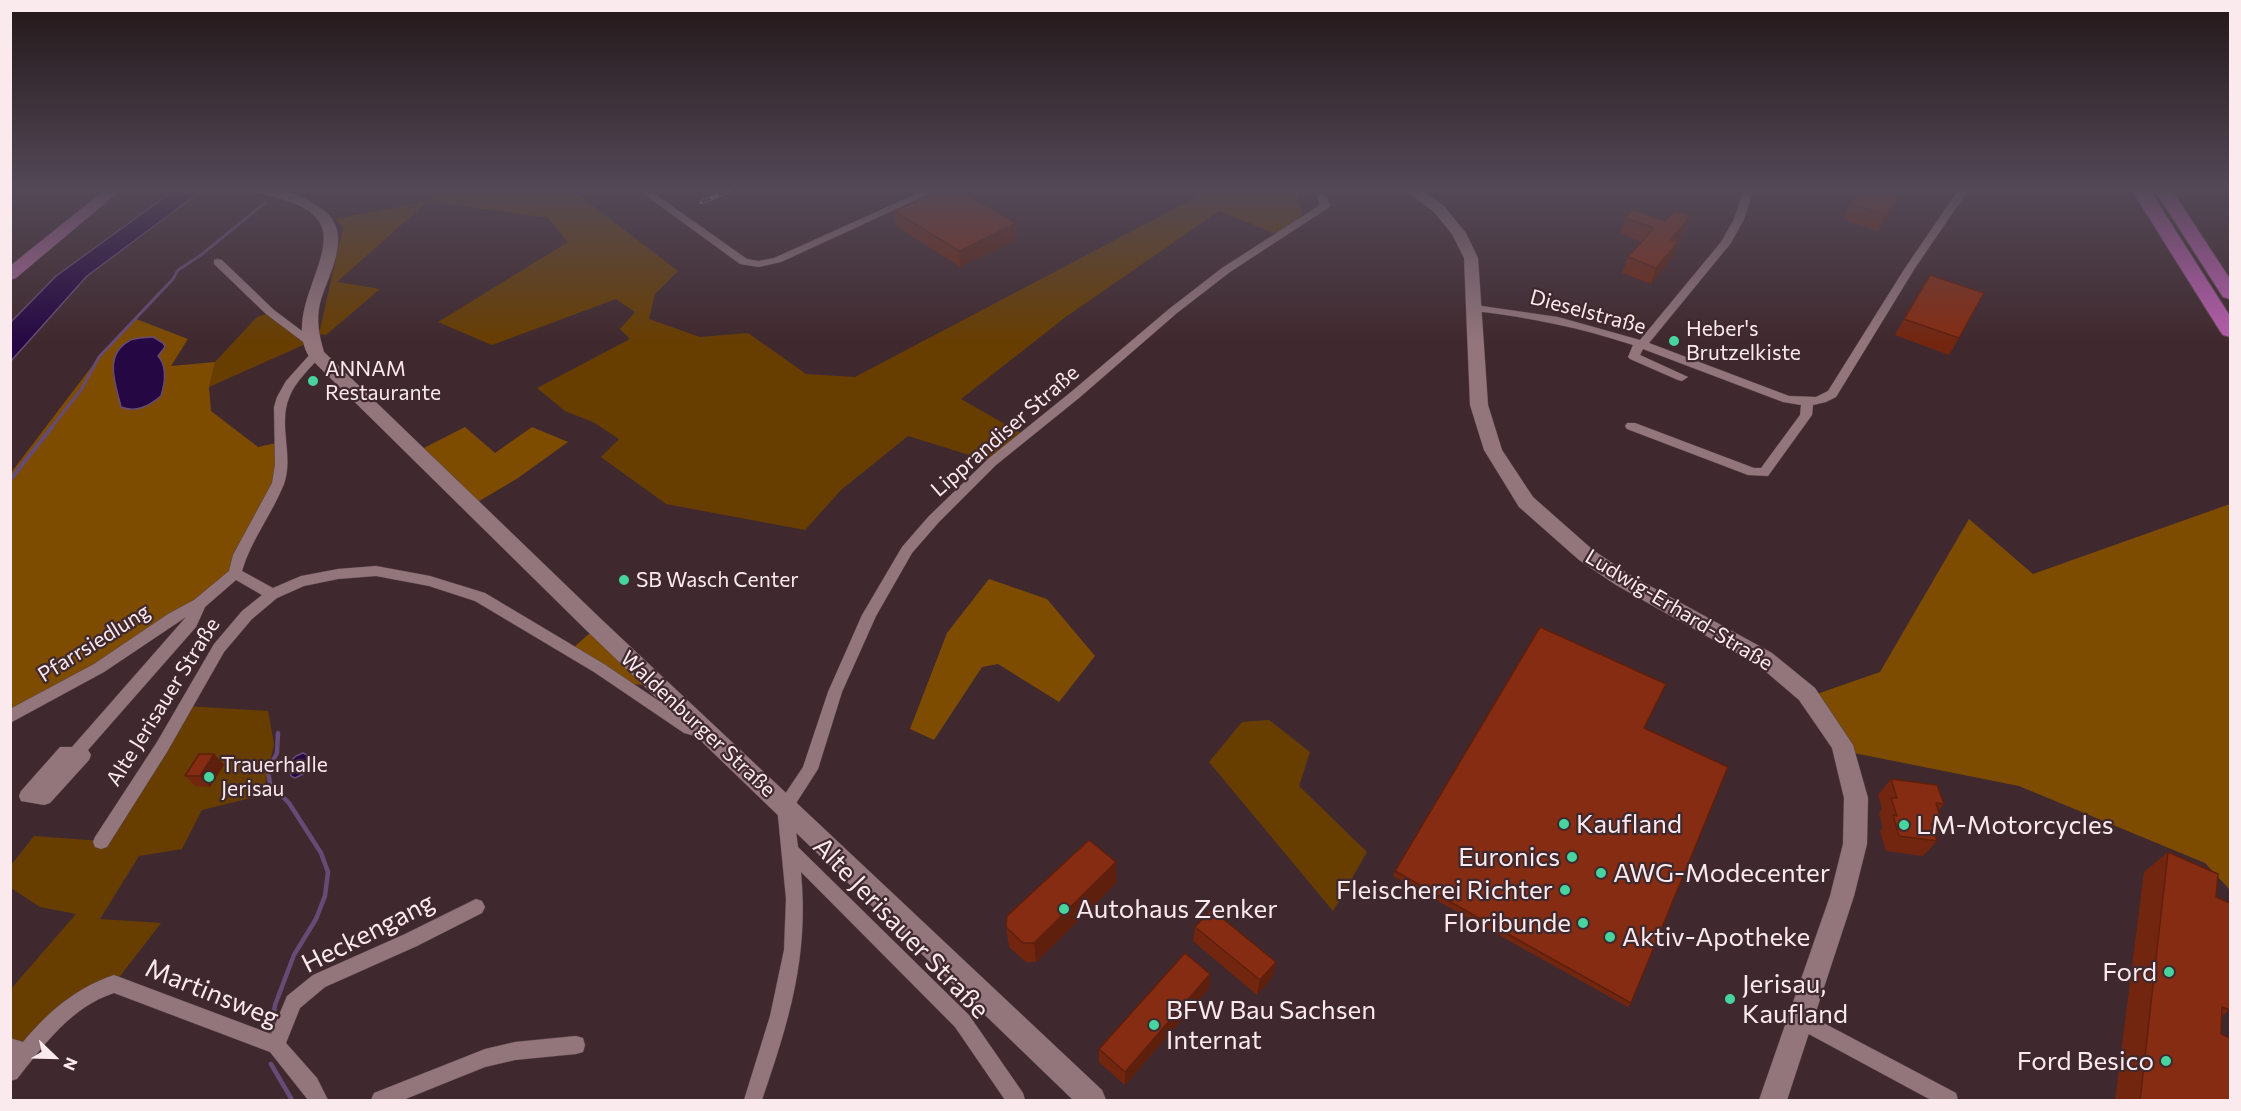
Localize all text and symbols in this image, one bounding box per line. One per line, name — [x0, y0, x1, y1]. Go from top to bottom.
street label: Dieselstraße — [1527, 284, 1649, 340]
place label: Heber's Brutzelkiste — [1686, 316, 1801, 366]
marker: Heber's Brutzelkiste — [1667, 334, 1681, 348]
place label: ANNAM Restaurante — [325, 356, 441, 406]
street label: Lipprandiser Straße — [926, 360, 1084, 502]
marker: ANNAM Restaurante — [306, 374, 320, 388]
street label: Ludwig-Erhard-Straße — [1581, 544, 1777, 676]
place label: SB Wasch Center — [636, 567, 799, 593]
marker: SB Wasch Center — [617, 573, 631, 587]
street label: Pfarrsiedlung — [33, 599, 155, 687]
street label: Alte Jerisauer Straße — [101, 613, 225, 791]
street label: Waldenburger Straße — [615, 646, 781, 802]
place label: Trauerhalle Jerisau — [221, 752, 328, 802]
marker: Trauerhalle Jerisau — [202, 770, 216, 784]
place label: Kaufland — [1576, 808, 1682, 840]
place label: LM-Motorcycles — [1916, 809, 2114, 841]
marker: Kaufland — [1557, 817, 1571, 831]
marker: LM-Motorcycles — [1897, 818, 1911, 832]
street label: Alte Jerisauer Straße — [806, 831, 996, 1025]
place label: Euronics — [1458, 841, 1560, 873]
marker: Euronics — [1565, 850, 1579, 864]
place label: AWG-Modecenter — [1613, 857, 1830, 889]
marker: AWG-Modecenter — [1594, 866, 1608, 880]
place label: Fleischerei Richter — [1336, 874, 1553, 906]
marker: Fleischerei Richter — [1558, 883, 1572, 897]
street label: Heckengang — [296, 886, 440, 980]
place label: Autohaus Zenker — [1076, 893, 1278, 925]
marker: Autohaus Zenker — [1057, 902, 1071, 916]
place label: Floribunde — [1443, 907, 1571, 939]
marker: Floribunde — [1576, 916, 1590, 930]
place label: Aktiv-Apotheke — [1622, 921, 1810, 953]
marker: Aktiv-Apotheke — [1603, 930, 1617, 944]
street label: Martinsweg — [141, 952, 283, 1034]
place label: Ford — [2102, 956, 2157, 988]
marker: Ford — [2162, 965, 2176, 979]
place label: Jerisau, Kaufland — [1742, 968, 1848, 1030]
marker: Jerisau, Kaufland — [1723, 992, 1737, 1006]
place label: BFW Bau Sachsen Internat — [1166, 994, 1376, 1056]
marker: BFW Bau Sachsen Internat — [1147, 1018, 1161, 1032]
north arrow — [24, 1027, 84, 1087]
place label: Ford Besico — [2017, 1045, 2154, 1077]
marker: Ford Besico — [2159, 1054, 2173, 1068]
text: N — [60, 1055, 82, 1073]

